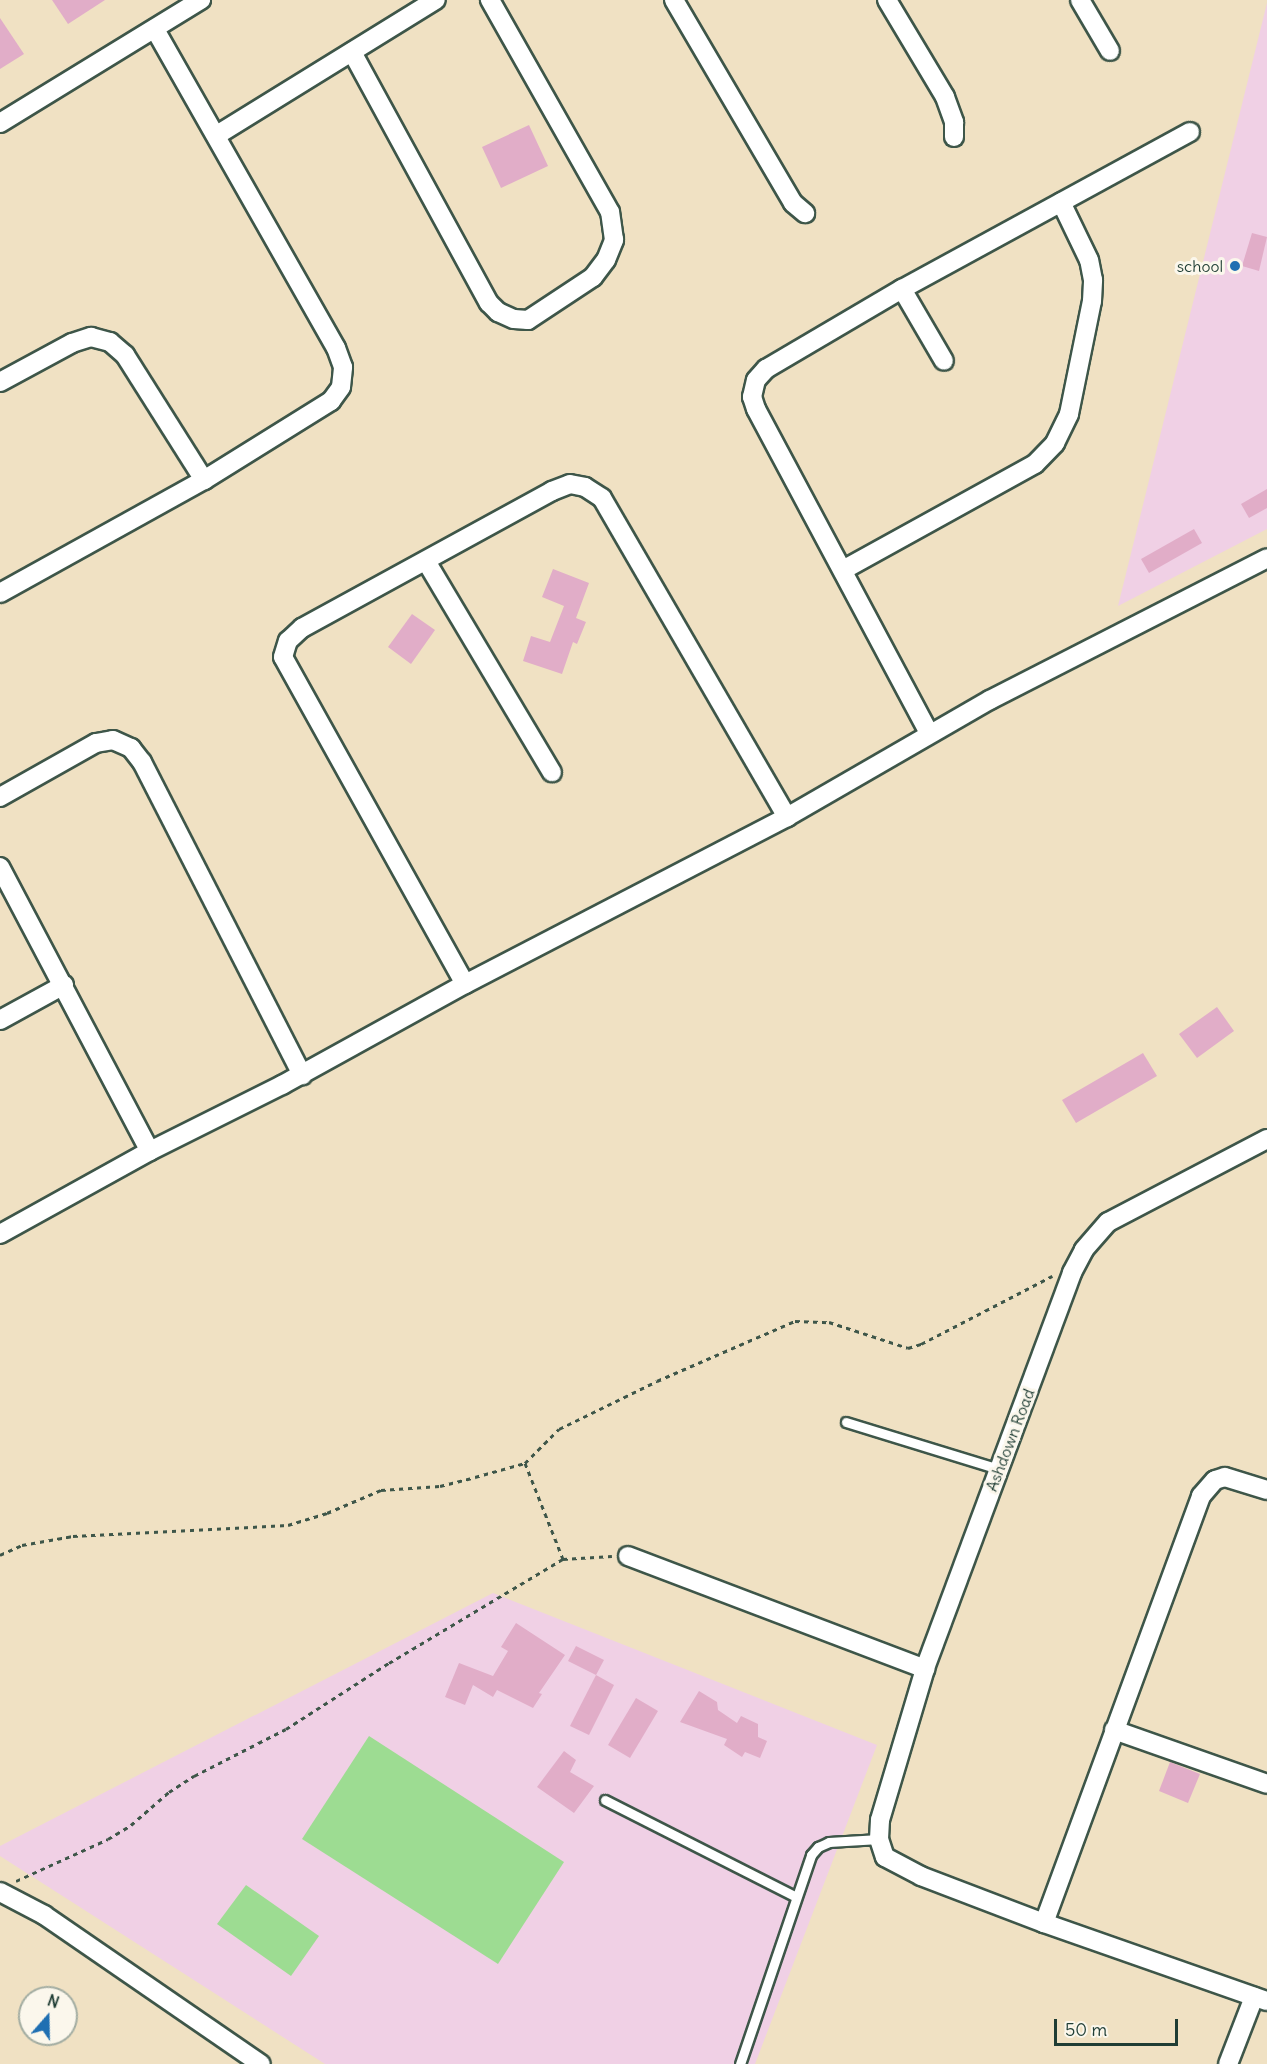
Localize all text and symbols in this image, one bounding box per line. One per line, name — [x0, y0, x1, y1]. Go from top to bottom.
place label: school — [1177, 256, 1223, 276]
marker: school — [1228, 259, 1242, 273]
street label: Ashdown Road — [982, 1386, 1038, 1494]
north arrow — [18, 1986, 78, 2046]
text: N — [45, 1990, 62, 2012]
scale bar — [1057, 2007, 1182, 2045]
text: 50 m — [1065, 2018, 1107, 2041]

